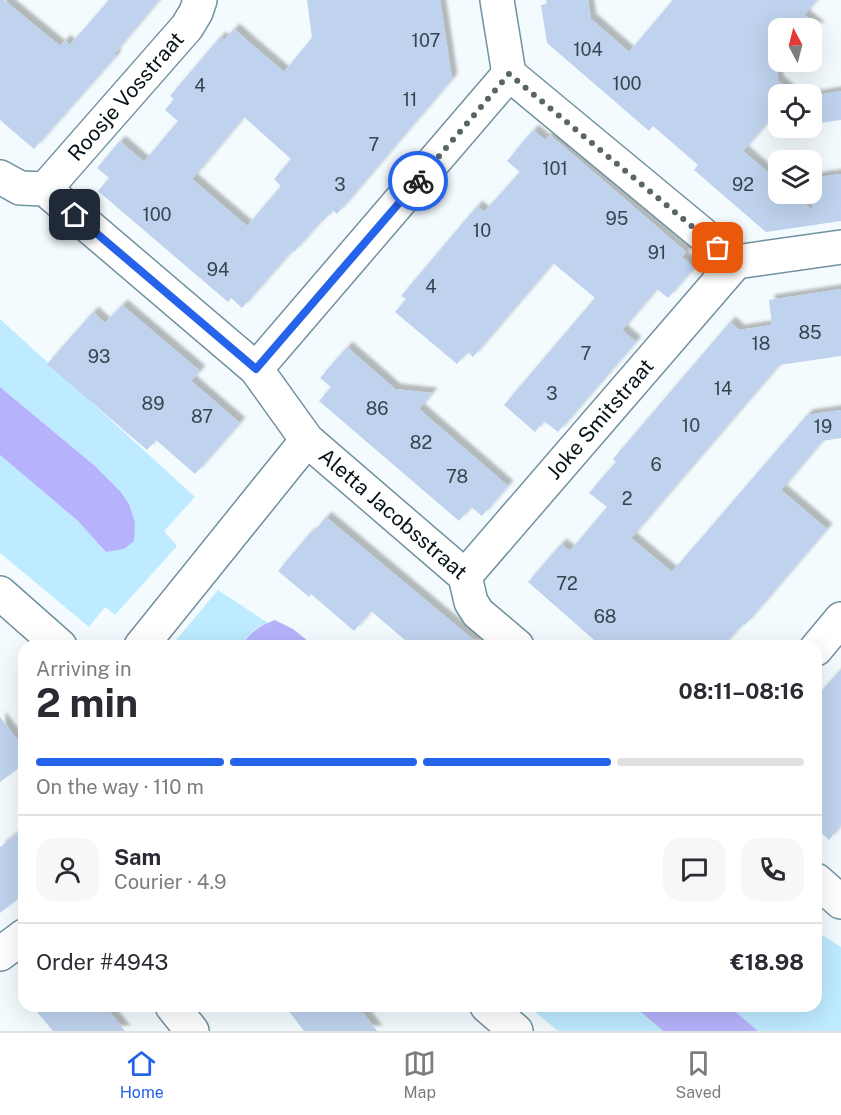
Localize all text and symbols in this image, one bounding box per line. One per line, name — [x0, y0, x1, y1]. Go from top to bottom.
north arrow — [768, 18, 822, 72]
map controls — [768, 18, 822, 204]
street label: Roosje Vosstraat — [63, 27, 189, 166]
house number: 107 — [412, 30, 440, 51]
house number: 104 — [573, 39, 603, 60]
house number: 100 — [612, 73, 642, 94]
house number: 4 — [194, 75, 206, 96]
button: locate — [768, 84, 822, 138]
house number: 11 — [403, 89, 417, 110]
house number: 7 — [369, 134, 379, 155]
button: layers — [768, 150, 822, 204]
courier — [388, 151, 448, 211]
house number: 101 — [542, 158, 568, 179]
icon: bike — [402, 165, 435, 198]
house number: 3 — [334, 174, 346, 195]
house number: 92 — [732, 174, 754, 195]
pin — [49, 189, 100, 240]
icon: home — [58, 198, 91, 231]
house number: 100 — [142, 204, 172, 225]
house number: 95 — [606, 208, 628, 229]
house number: 10 — [473, 220, 491, 241]
pin — [692, 222, 743, 273]
icon: bag — [701, 231, 734, 264]
house number: 91 — [648, 242, 666, 263]
house number: 94 — [207, 259, 229, 280]
house number: 4 — [425, 276, 437, 297]
house number: 85 — [798, 322, 822, 343]
house number: 18 — [752, 333, 770, 354]
house number: 7 — [581, 343, 591, 364]
house number: 93 — [88, 346, 110, 367]
street label: Joke Smitstraat — [541, 354, 659, 484]
house number: 14 — [714, 378, 732, 399]
house number: 3 — [546, 383, 558, 404]
house number: 89 — [142, 393, 164, 414]
house number: 86 — [366, 398, 388, 419]
house number: 87 — [191, 406, 213, 427]
house number: 10 — [682, 415, 700, 436]
house number: 19 — [814, 416, 832, 437]
house number: 82 — [410, 432, 432, 453]
street label: Aletta Jacobsstraat — [314, 443, 473, 584]
house number: 6 — [650, 454, 662, 475]
house number: 78 — [446, 466, 468, 487]
house number: 2 — [622, 488, 632, 509]
house number: 72 — [556, 573, 578, 594]
house number: 68 — [594, 606, 616, 627]
text: Arriving in — [36, 657, 131, 681]
text: 08:11–08:16 — [679, 678, 804, 704]
text: 2 min — [36, 680, 138, 726]
text: On the way · 110 m — [36, 775, 204, 799]
button: person — [36, 838, 99, 901]
button: chat — [663, 838, 726, 901]
button: phone — [741, 838, 804, 901]
text: Sam — [114, 844, 161, 870]
text: Courier · 4.9 — [114, 870, 226, 894]
text: Order #4943 — [36, 949, 168, 975]
text: €18.98 — [730, 949, 804, 975]
tab: Home — [120, 1047, 164, 1102]
tab: Map — [403, 1047, 436, 1102]
tab: Saved — [676, 1047, 721, 1102]

